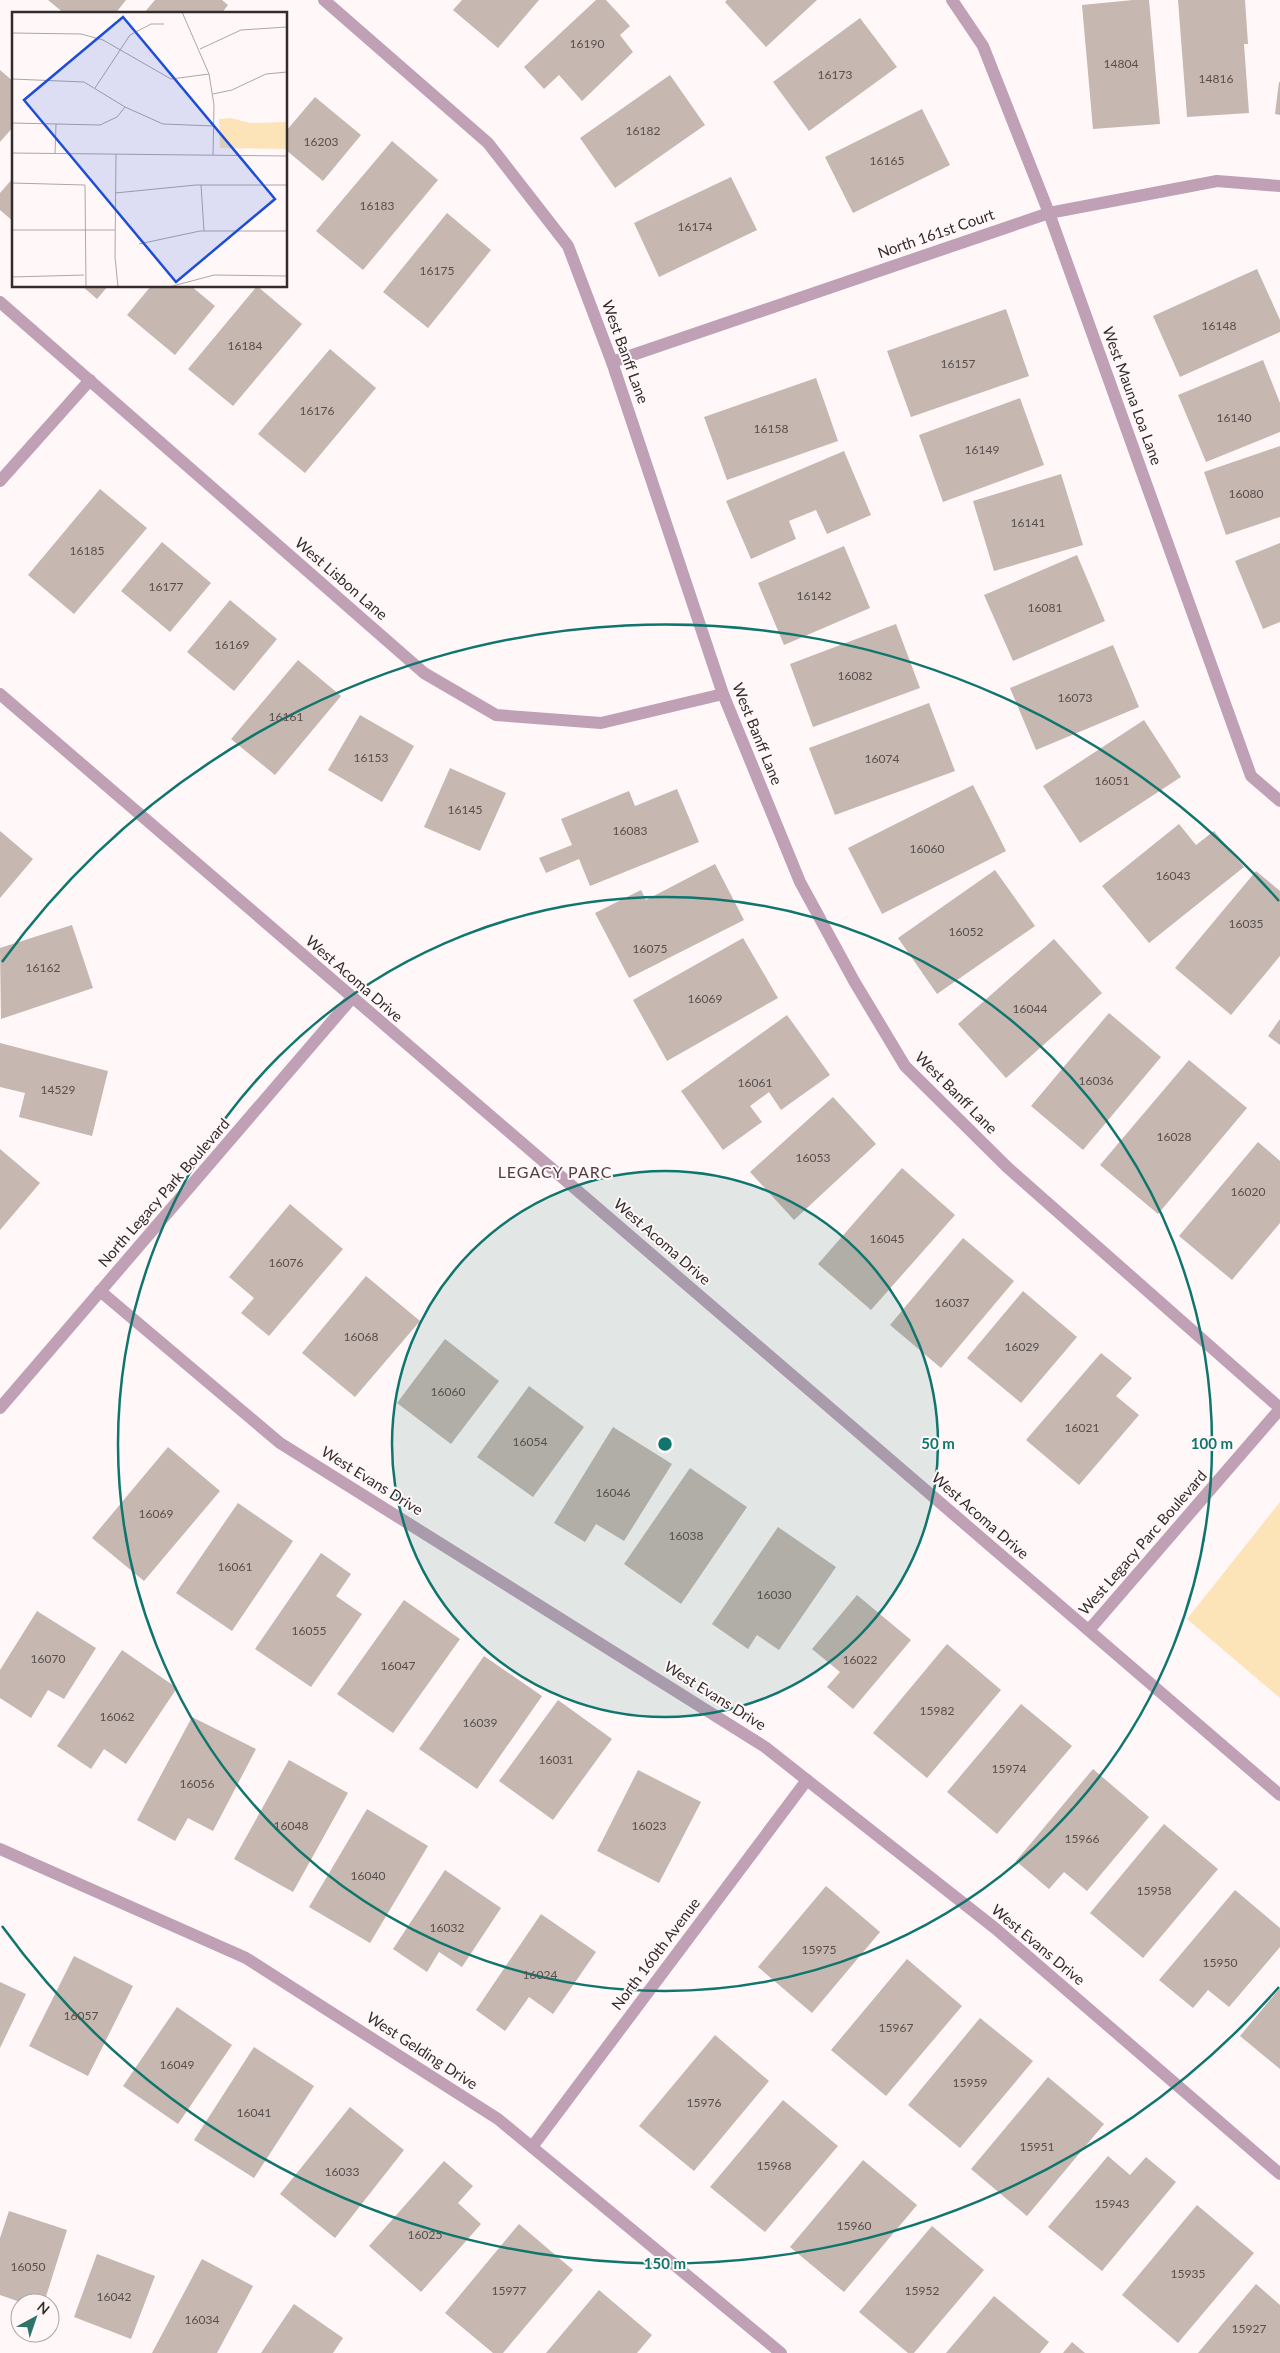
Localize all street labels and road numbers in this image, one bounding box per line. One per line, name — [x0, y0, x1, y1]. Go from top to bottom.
street label: North 161st Court — [875, 204, 997, 261]
street label: West Banff Lane — [599, 298, 653, 406]
street label: West Mauna Loa Lane — [1100, 324, 1166, 467]
street label: West Lisbon Lane — [292, 533, 392, 623]
street label: West Banff Lane — [729, 680, 787, 787]
street label: West Acoma Drive — [302, 931, 407, 1025]
street label: West Banff Lane — [912, 1048, 1002, 1137]
street label: North Legacy Park Boulevard — [94, 1114, 233, 1270]
street label: West Acoma Drive — [610, 1194, 715, 1288]
street label: West Evans Drive — [319, 1442, 427, 1519]
street label: West Legacy Parc Boulevard — [1075, 1466, 1210, 1618]
street label: West Acoma Drive — [928, 1468, 1033, 1562]
street label: West Evans Drive — [662, 1657, 770, 1734]
street label: North 160th Avenue — [607, 1894, 703, 2013]
street label: West Evans Drive — [988, 1900, 1089, 1988]
street label: West Gelding Drive — [364, 2008, 481, 2093]

